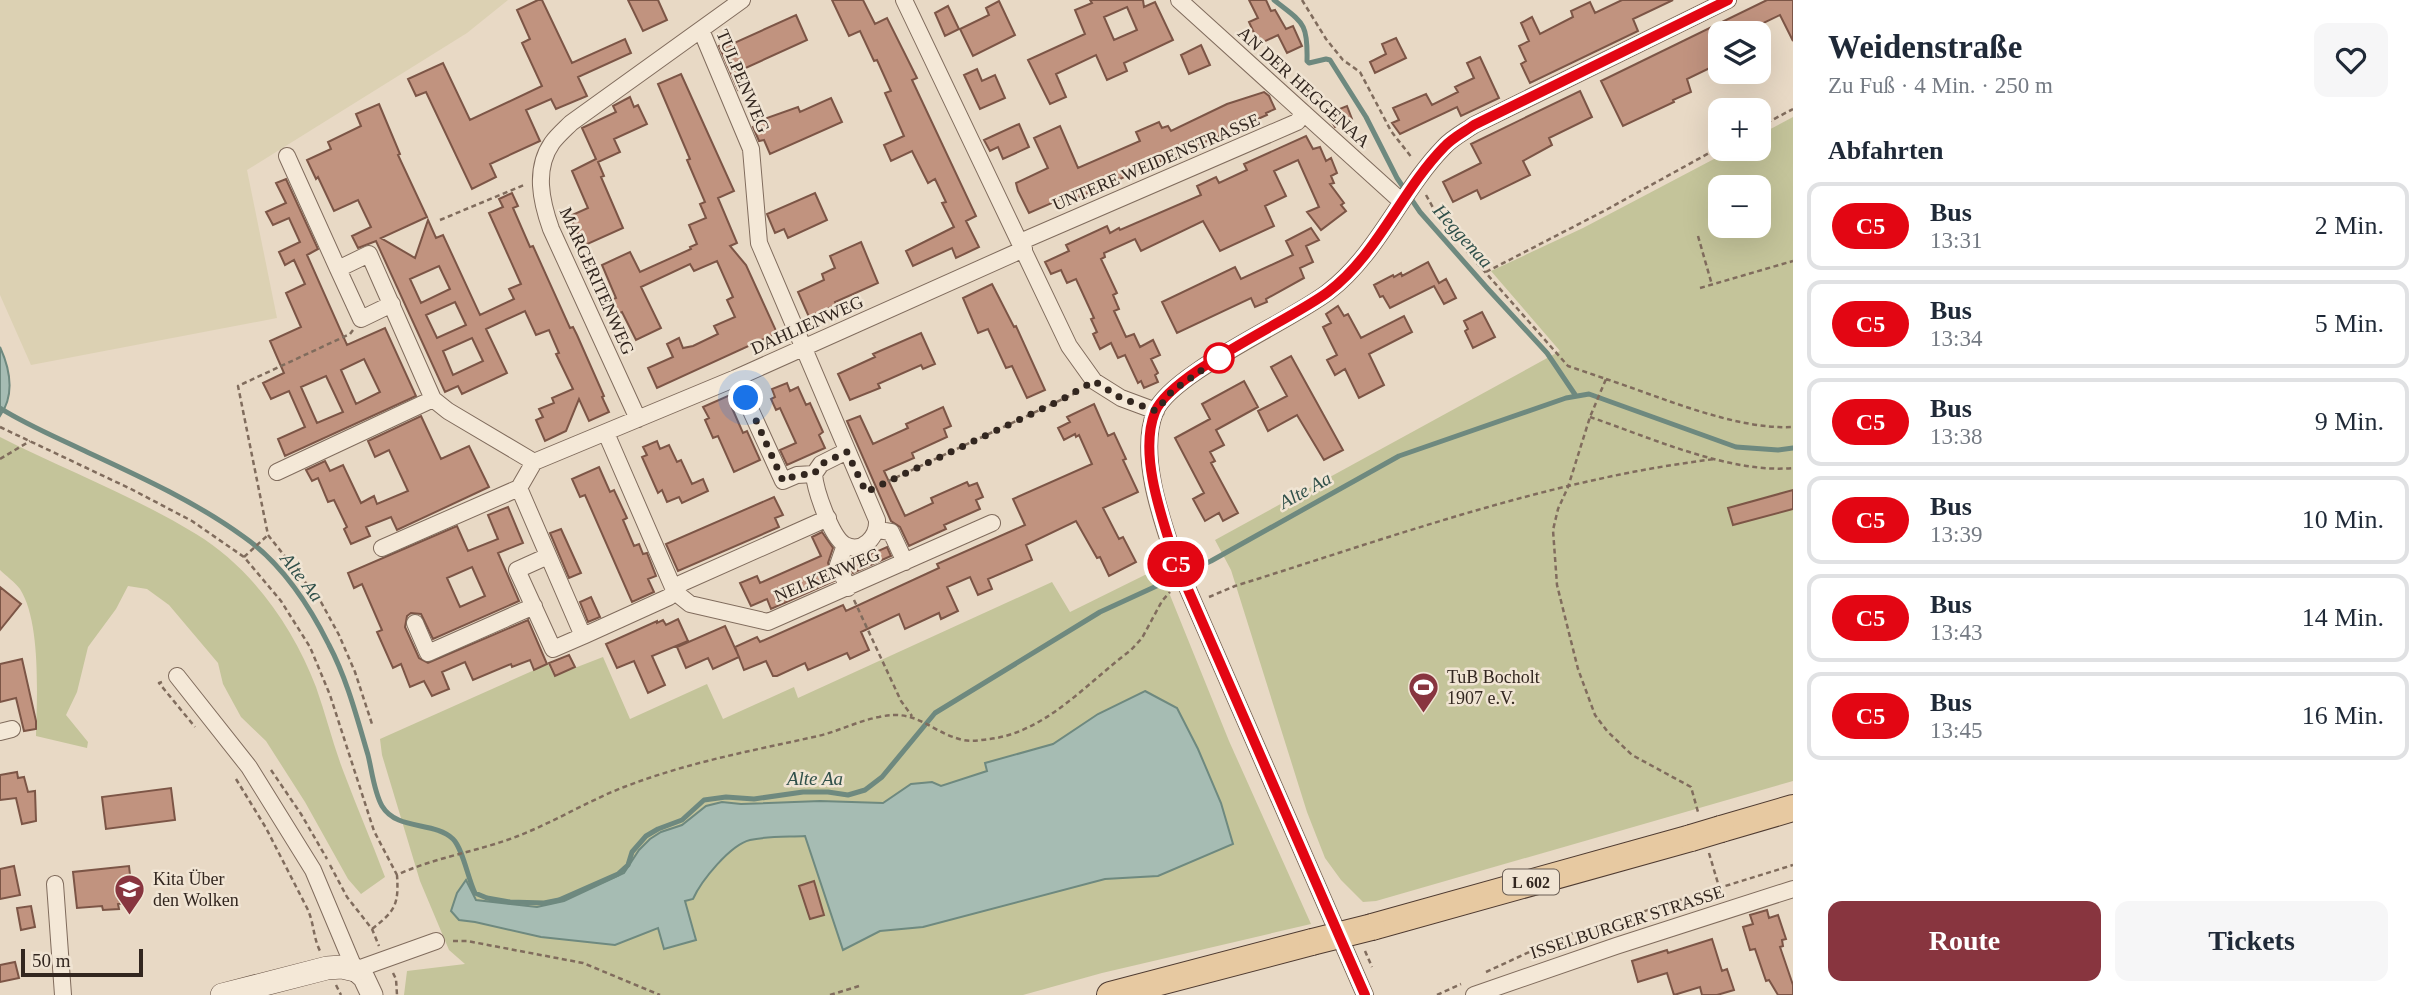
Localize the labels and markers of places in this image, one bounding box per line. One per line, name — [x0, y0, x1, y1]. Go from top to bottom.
unlabelled marker — [1204, 343, 1234, 373]
place label: TuB Bocholt 1907 e.V. — [1447, 667, 1540, 708]
sports icon: TuB Bocholt 1907 e.V. — [1407, 670, 1441, 714]
place label: Kita Über den Wolken — [153, 869, 239, 910]
school or university icon: Kita Über den Wolken — [113, 872, 147, 916]

